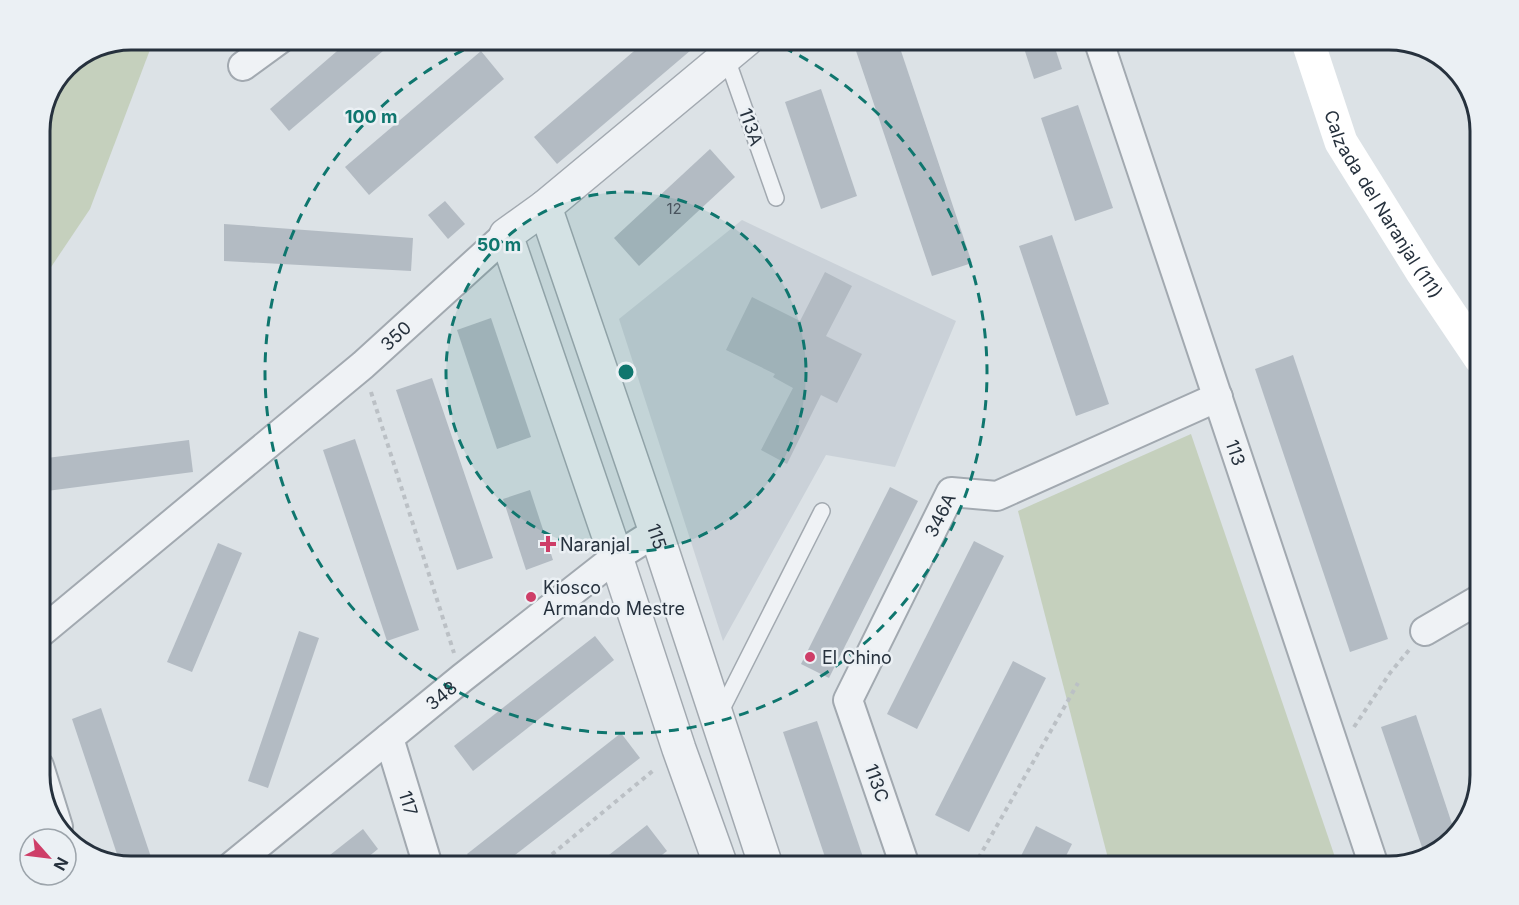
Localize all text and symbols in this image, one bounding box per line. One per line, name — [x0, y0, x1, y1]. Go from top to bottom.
text: 100 m — [345, 106, 397, 127]
street label: 113A — [735, 106, 767, 148]
street label: Calzada del Naranjal (111) — [1321, 107, 1447, 302]
house number: 12 — [666, 199, 682, 218]
text: 50 m — [477, 234, 521, 255]
street label: 350 — [376, 316, 415, 354]
centre of rings — [616, 362, 636, 382]
street label: 113 — [1222, 437, 1250, 468]
street label: 346A — [920, 490, 959, 540]
street label: 115 — [643, 521, 671, 552]
place label: Naranjal — [560, 534, 630, 555]
marker: Naranjal — [541, 537, 555, 551]
place label: Kiosco Armando Mestre — [543, 577, 685, 619]
marker: Kiosco Armando Mestre — [524, 590, 538, 604]
place label: El Chino — [822, 647, 892, 668]
marker: El Chino — [803, 650, 817, 664]
street label: 348 — [421, 676, 461, 714]
street label: 113C — [861, 761, 893, 805]
street label: 117 — [395, 788, 422, 818]
north arrow — [18, 827, 78, 887]
text: N — [50, 854, 73, 874]

